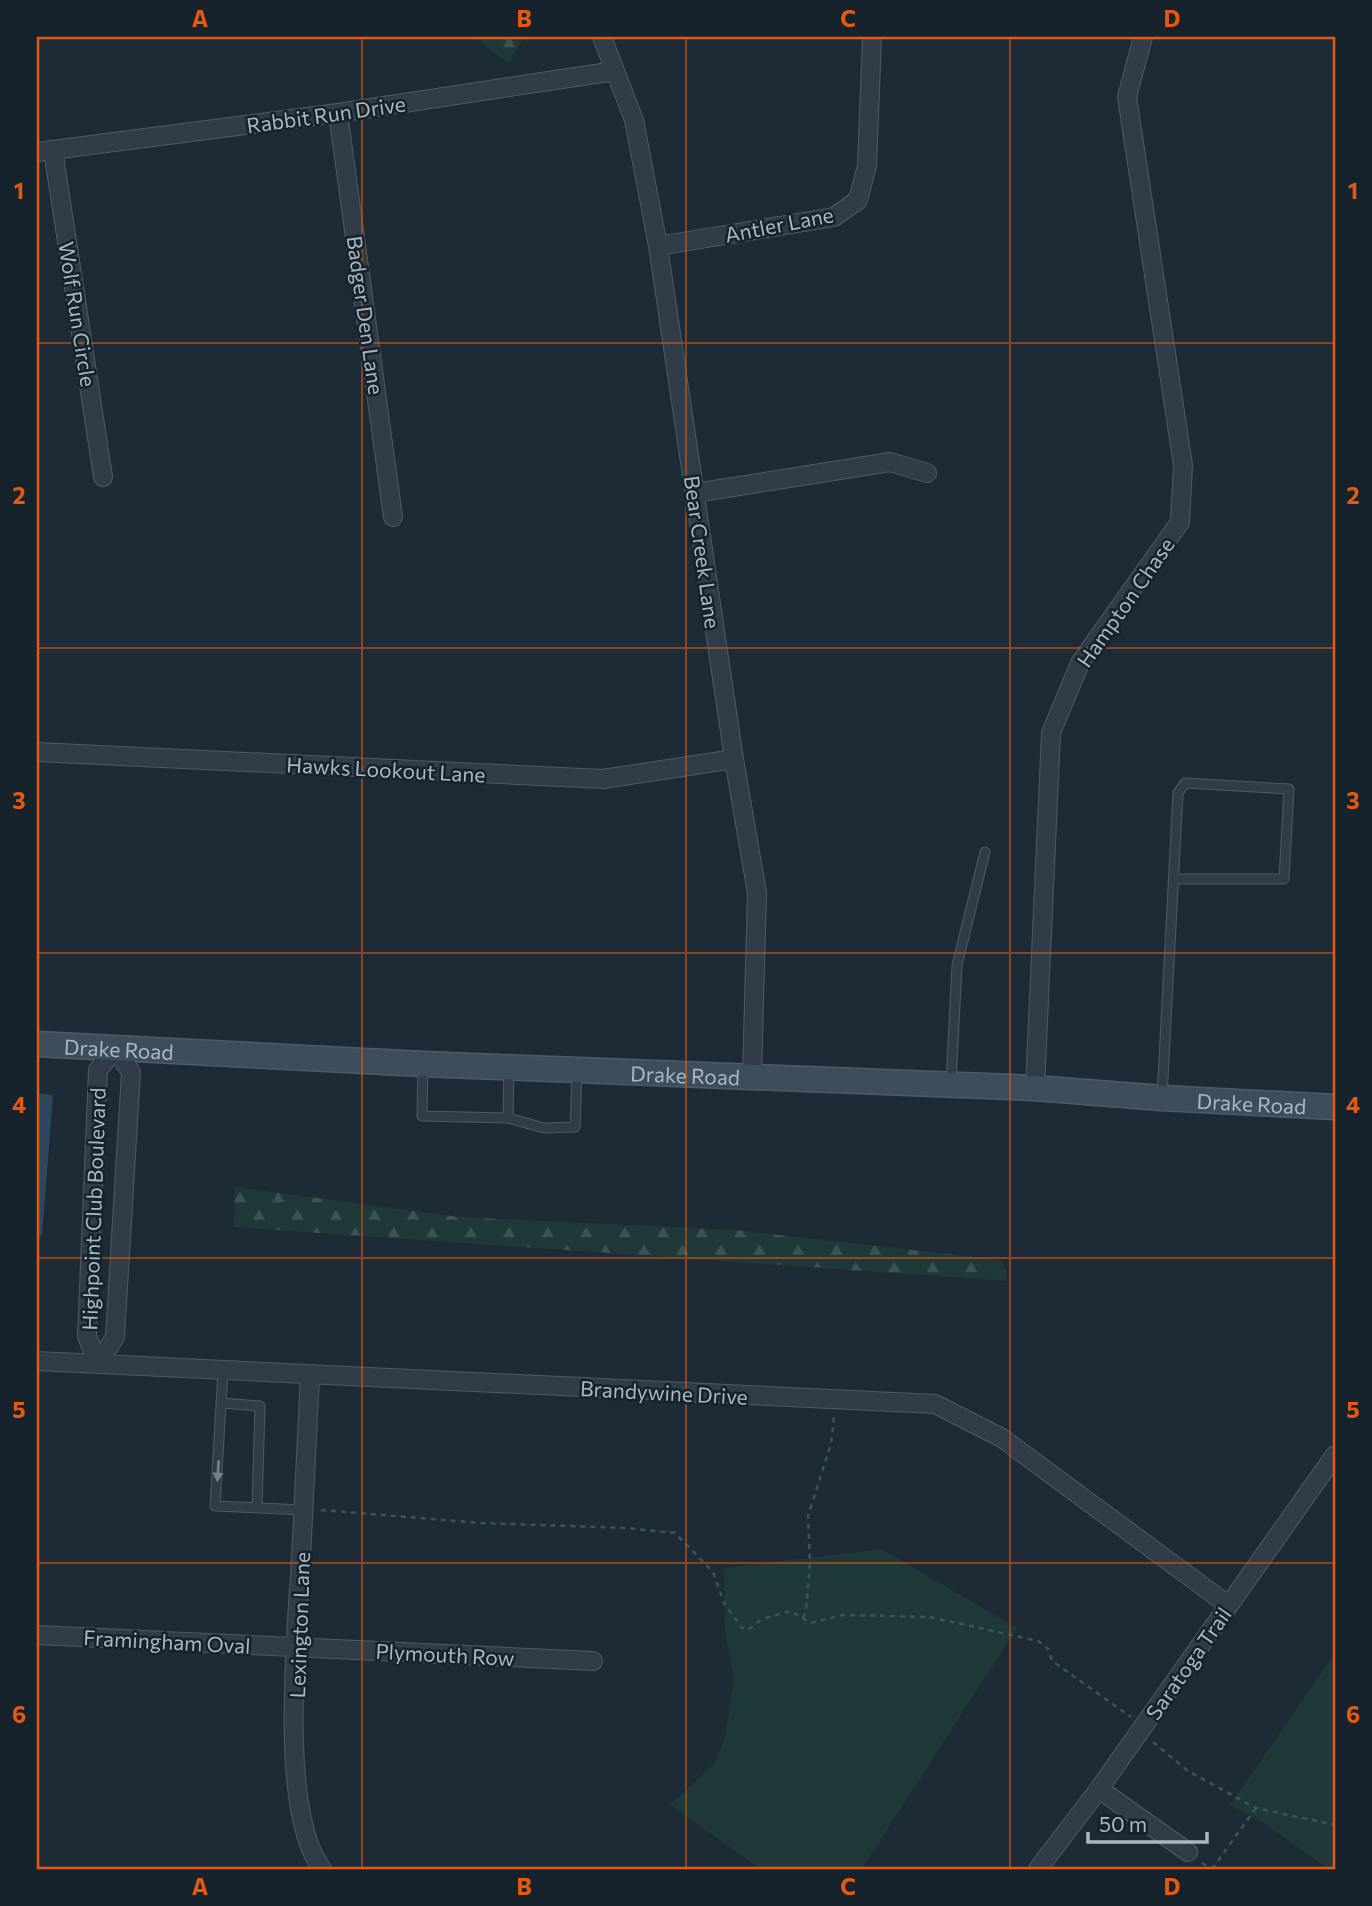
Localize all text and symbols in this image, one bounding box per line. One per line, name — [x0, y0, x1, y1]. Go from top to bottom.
text: A — [192, 4, 209, 32]
text: B — [516, 4, 532, 32]
text: C — [840, 4, 856, 32]
text: D — [1164, 4, 1181, 32]
street label: Rabbit Run Drive — [245, 90, 407, 138]
text: 1 — [14, 176, 24, 204]
text: 1 — [1348, 176, 1358, 204]
street label: Antler Lane — [723, 201, 835, 247]
street label: Badger Den Lane — [342, 234, 390, 396]
street label: Wolf Run Circle — [54, 240, 102, 388]
street label: Bear Creek Lane — [680, 474, 726, 630]
text: 2 — [12, 481, 26, 509]
text: 2 — [1346, 481, 1360, 509]
street label: Hampton Chase — [1071, 532, 1179, 672]
street label: Hawks Lookout Lane — [286, 751, 486, 787]
text: 3 — [12, 786, 26, 814]
text: 3 — [1346, 786, 1360, 814]
street label: Drake Road — [63, 1033, 174, 1064]
street label: Drake Road — [630, 1060, 741, 1089]
street label: Highpoint Club Boulevard — [76, 1087, 110, 1331]
street label: Drake Road — [1196, 1087, 1307, 1118]
text: 4 — [12, 1090, 26, 1118]
text: 4 — [1346, 1090, 1360, 1118]
street label: Brandywine Drive — [580, 1375, 748, 1409]
text: 5 — [12, 1395, 26, 1423]
text: 5 — [1346, 1395, 1360, 1423]
one-way arrow — [212, 1460, 223, 1482]
street label: Lexington Lane — [284, 1551, 314, 1699]
street label: Saratoga Trail — [1140, 1602, 1236, 1724]
street label: Framingham Oval — [83, 1624, 251, 1658]
street label: Plymouth Row — [375, 1638, 515, 1670]
text: 6 — [12, 1700, 26, 1728]
text: 6 — [1346, 1700, 1360, 1728]
scale bar — [1088, 1801, 1208, 1845]
text: 50 m — [1099, 1811, 1147, 1836]
text: A — [192, 1872, 209, 1900]
text: B — [516, 1872, 532, 1900]
text: C — [840, 1872, 856, 1900]
text: D — [1164, 1872, 1181, 1900]

